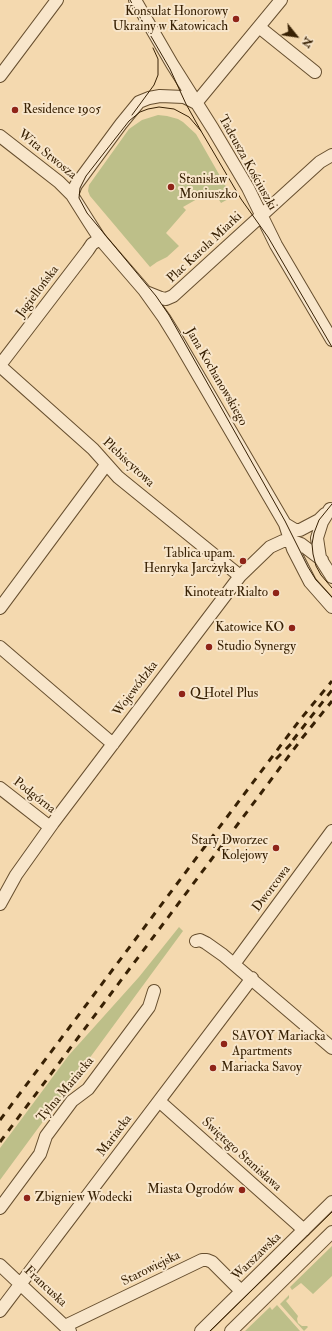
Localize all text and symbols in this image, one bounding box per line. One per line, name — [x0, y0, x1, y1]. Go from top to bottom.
place label: Konsulat Honorowy Ukrainy w Katowicach — [113, 4, 228, 35]
marker: Konsulat Honorowy Ukrainy w Katowicach — [231, 14, 241, 24]
north arrow — [276, 16, 316, 56]
text: N — [299, 35, 315, 50]
place label: Residence 1905 — [23, 102, 101, 118]
marker: Residence 1905 — [10, 105, 20, 115]
street label: Tadeusza Kościuszki — [214, 113, 280, 213]
street label: Wita Stwosza — [15, 127, 79, 183]
place label: Stanisław Moniuszko — [179, 172, 237, 203]
marker: Stanisław Moniuszko — [166, 182, 176, 192]
street label: Plac Karola Miarki — [164, 209, 246, 287]
street label: Jagiellońska — [13, 263, 63, 321]
street label: Jana Kochanowskiego — [182, 325, 250, 429]
street label: Plebiscytowa — [99, 435, 157, 491]
place label: Tablica upam. Henryka Jarczyka — [144, 546, 235, 577]
marker: Tablica upam. Henryka Jarczyka — [238, 556, 248, 566]
place label: Kinoteatr Rialto — [184, 585, 268, 601]
marker: Kinoteatr Rialto — [271, 588, 281, 598]
place label: Katowice KO — [215, 620, 284, 636]
marker: Katowice KO — [287, 623, 297, 633]
place label: Studio Synergy — [217, 639, 296, 655]
marker: Studio Synergy — [204, 642, 214, 652]
street label: Wojewódzka — [110, 658, 162, 720]
place label: Q Hotel Plus — [190, 686, 258, 702]
marker: Q Hotel Plus — [177, 689, 187, 699]
street label: Podgórna — [10, 775, 58, 817]
place label: Stary Dworzec Kolejowy — [191, 833, 268, 864]
marker: Stary Dworzec Kolejowy — [271, 843, 281, 853]
street label: Dworcowa — [249, 863, 295, 915]
place label: SAVOY Mariacka Apartments — [232, 1029, 326, 1060]
marker: SAVOY Mariacka Apartments — [219, 1039, 229, 1049]
street label: Tylna Mariacka — [34, 1054, 98, 1126]
place label: Mariacka Savoy — [221, 1060, 302, 1076]
marker: Mariacka Savoy — [208, 1063, 218, 1073]
street label: Mariacka — [94, 1112, 136, 1160]
street label: Świętego Stanisława — [198, 1115, 284, 1195]
place label: Miasta Ogrodów — [147, 1182, 234, 1198]
marker: Miasta Ogrodów — [237, 1185, 247, 1195]
place label: Zbigniew Wodecki — [35, 1190, 132, 1206]
marker: Zbigniew Wodecki — [22, 1193, 32, 1203]
street label: Warszawska — [229, 1230, 285, 1284]
street label: Starowiejska — [119, 1248, 183, 1290]
street label: Francuska — [20, 1263, 70, 1311]

